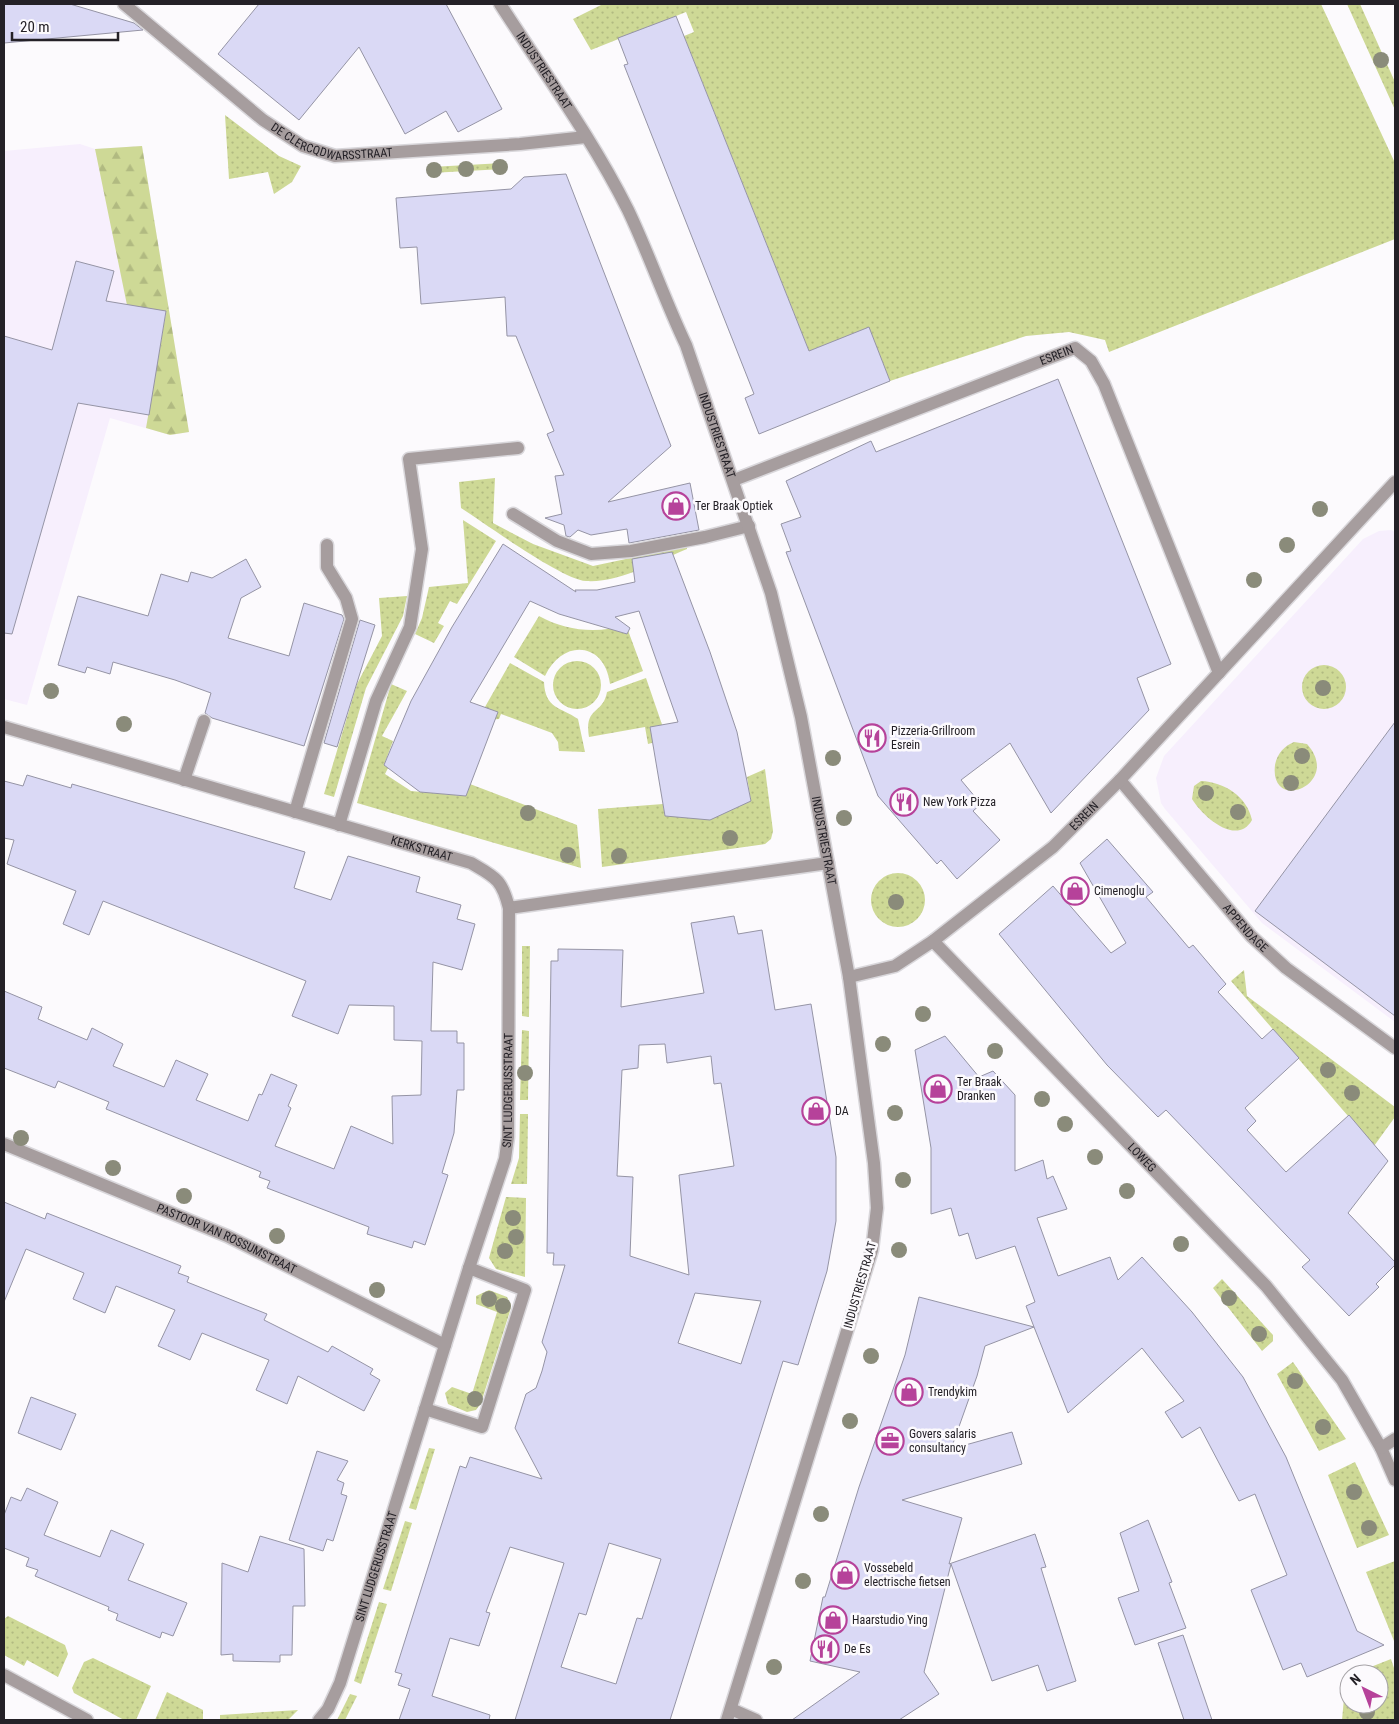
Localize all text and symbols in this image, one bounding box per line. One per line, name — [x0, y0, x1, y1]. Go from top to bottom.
scale bar — [12, 10, 119, 42]
text: 20 m — [20, 18, 50, 36]
street label: INDUSTRIESTRAAT — [513, 29, 575, 112]
street label: DE CLERCQDWARSSTRAAT — [268, 120, 393, 163]
street label: ESREIN — [1038, 342, 1076, 368]
street label: INDUSTRIESTRAAT — [696, 390, 738, 480]
shop icon: Ter Braak Optiek — [661, 491, 691, 521]
place label: Ter Braak Optiek — [695, 499, 773, 513]
restaurant icon: Pizzeria-Grillroom Esrein — [857, 723, 887, 753]
place label: Pizzeria-Grillroom Esrein — [891, 724, 975, 752]
restaurant icon: New York Pizza — [889, 787, 919, 817]
street label: INDUSTRIESTRAAT — [809, 795, 839, 886]
place label: New York Pizza — [923, 795, 996, 809]
street label: ESREIN — [1067, 799, 1101, 833]
street label: KERKSTRAAT — [389, 833, 454, 864]
shop icon: Cimenoglu — [1060, 876, 1090, 906]
place label: Cimenoglu — [1094, 884, 1145, 898]
street label: APPENDAGE — [1220, 901, 1271, 955]
street label: SINT LUDGERUSSTRAAT — [500, 1033, 515, 1149]
shop icon: Ter Braak Dranken — [923, 1074, 953, 1104]
place label: Ter Braak Dranken — [957, 1075, 1002, 1103]
shop icon: DA — [801, 1096, 831, 1126]
place label: DA — [835, 1104, 849, 1118]
street label: LOWEG — [1125, 1140, 1159, 1175]
street label: PASTOOR VAN ROSSUMSTRAAT — [155, 1201, 299, 1277]
street label: INDUSTRIESTRAAT — [841, 1240, 879, 1330]
shop icon: Trendykim — [894, 1377, 924, 1407]
place label: Trendykim — [928, 1385, 977, 1399]
office icon: Govers salaris consultancy — [875, 1426, 905, 1456]
place label: Govers salaris consultancy — [909, 1427, 976, 1455]
street label: SINT LUDGERUSSTRAAT — [353, 1509, 400, 1623]
shop icon: Vossebeld electrische fietsen — [830, 1560, 860, 1590]
place label: Vossebeld electrische fietsen — [864, 1561, 951, 1589]
shop icon: Haarstudio Ying — [818, 1605, 848, 1635]
place label: Haarstudio Ying — [852, 1613, 928, 1627]
restaurant icon: De Es — [810, 1634, 840, 1664]
place label: De Es — [844, 1642, 871, 1656]
north arrow — [1339, 1664, 1389, 1714]
text: N — [1347, 1671, 1364, 1688]

